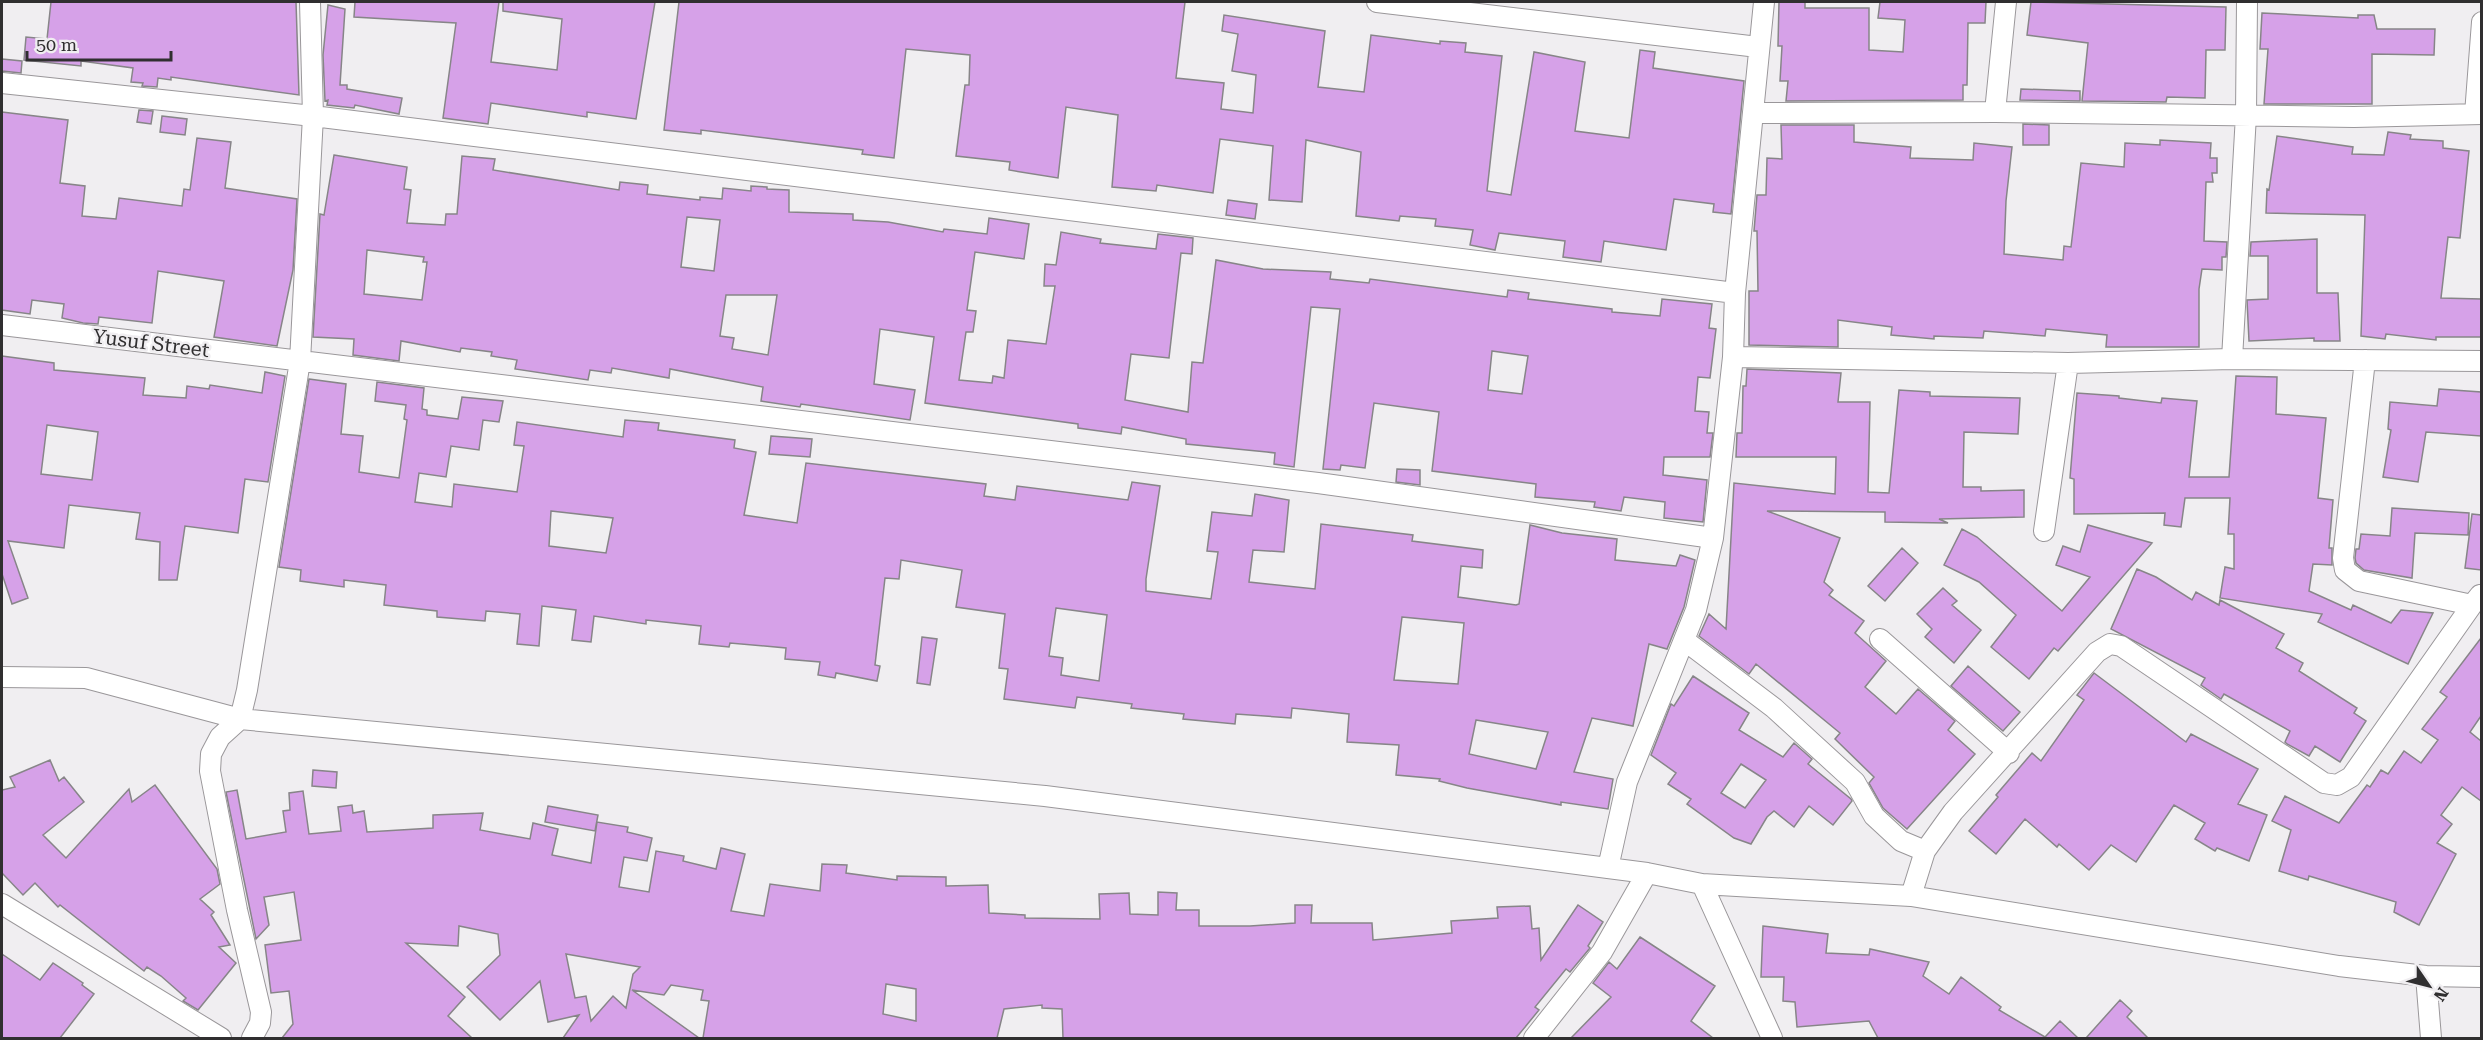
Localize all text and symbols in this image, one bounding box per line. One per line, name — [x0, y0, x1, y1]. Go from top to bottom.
scale bar — [27, 24, 171, 62]
text: 50 m — [36, 34, 77, 55]
street label: Yusuf Street — [91, 324, 211, 362]
north arrow — [2399, 956, 2459, 1016]
text: N — [2430, 984, 2452, 1005]

